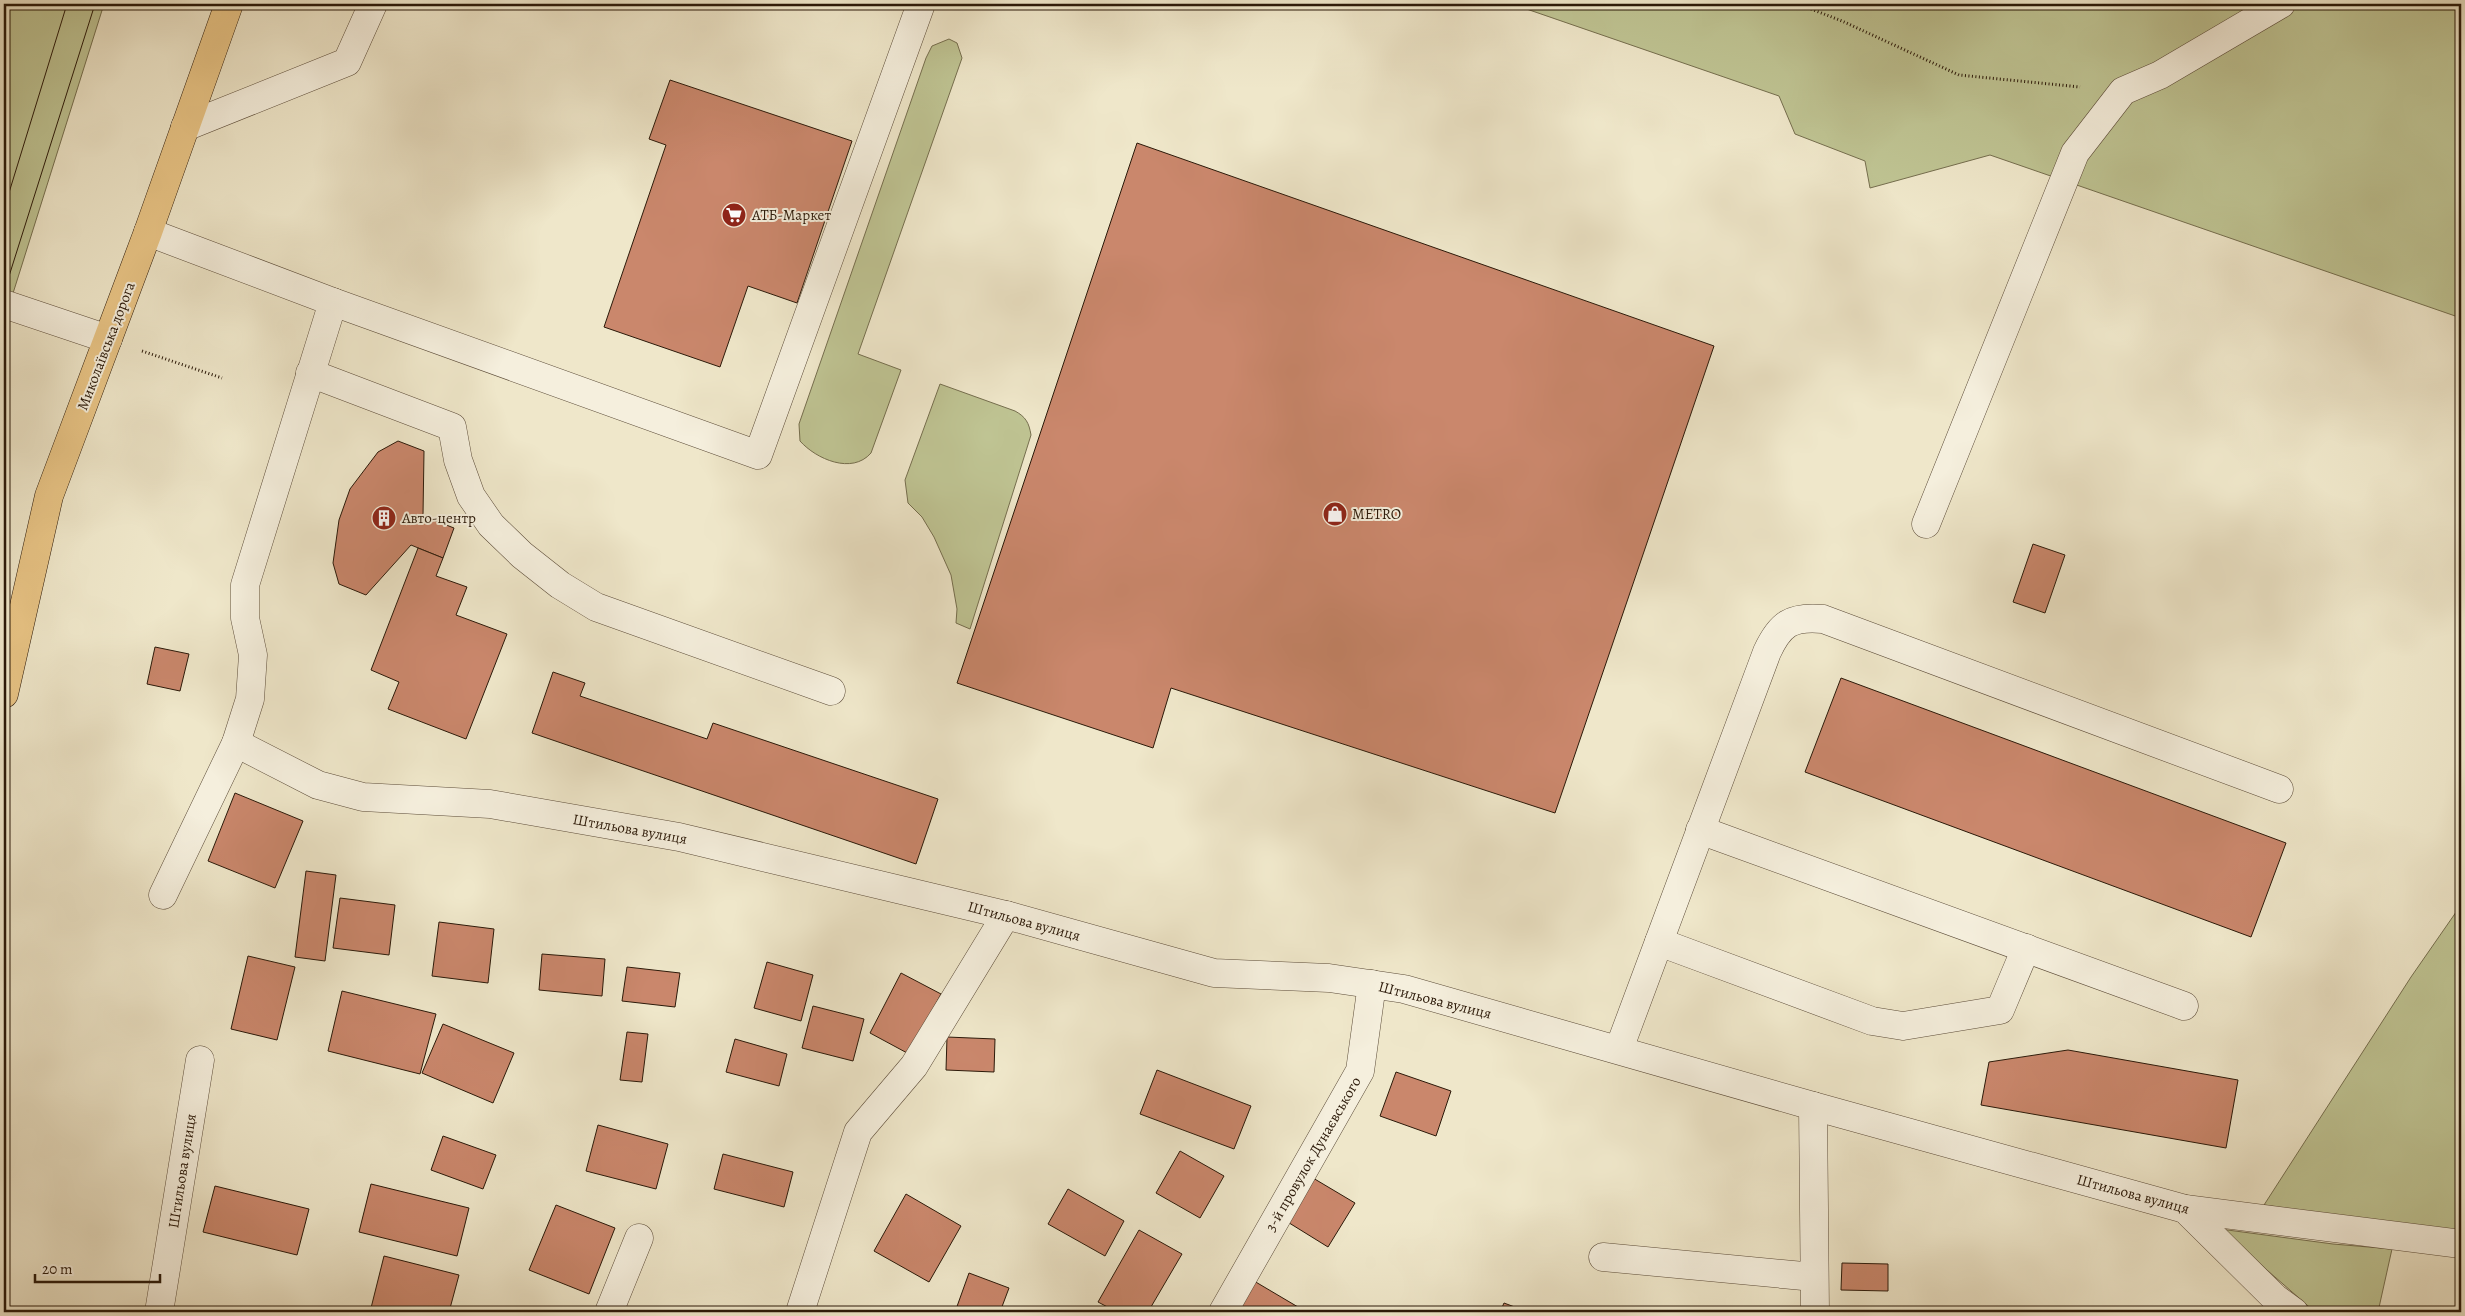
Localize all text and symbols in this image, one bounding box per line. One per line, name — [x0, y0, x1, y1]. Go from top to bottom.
supermarket icon: АТБ-Маркет — [721, 202, 747, 228]
place label: АТБ-Маркет — [751, 205, 831, 225]
street label: Миколаївська дорога — [72, 279, 140, 413]
shop icon: METRO — [1322, 501, 1348, 527]
place label: METRO — [1352, 504, 1401, 524]
building icon: Авто-центр — [371, 505, 397, 531]
place label: Авто-центр — [401, 508, 476, 528]
street label: Штильова вулиця — [571, 809, 689, 849]
street label: Штильова вулиця — [965, 896, 1083, 946]
street label: Штильова вулиця — [1376, 976, 1494, 1024]
street label: 3-й провулок Дунаєвського — [1260, 1073, 1366, 1235]
street label: Штильова вулиця — [163, 1112, 201, 1230]
street label: Штильова вулиця — [2074, 1169, 2192, 1219]
scale bar — [35, 1251, 160, 1283]
text: 20 m — [42, 1259, 73, 1279]

